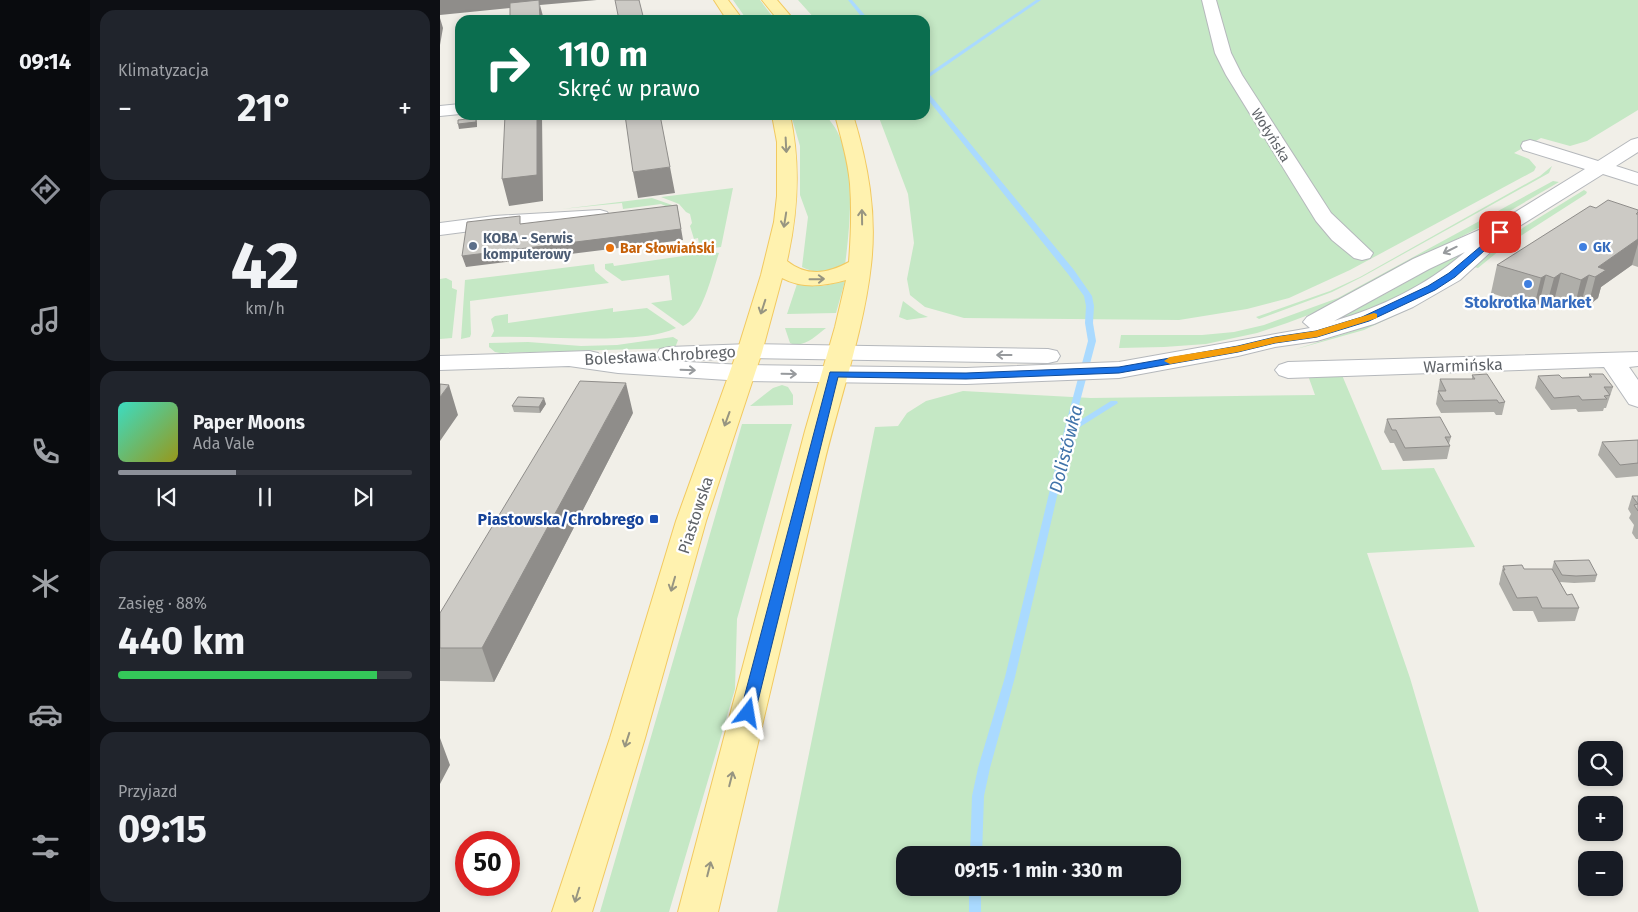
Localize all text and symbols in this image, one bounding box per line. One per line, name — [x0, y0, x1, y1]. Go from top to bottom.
text: 110 m — [558, 33, 648, 75]
icon: right — [475, 35, 540, 100]
text: 09:14 — [19, 48, 71, 75]
text: Klimatyzacja — [118, 61, 209, 80]
text: Skręć w prawo — [558, 75, 700, 102]
text: 21° — [237, 85, 293, 131]
text: − — [118, 92, 132, 125]
text: + — [398, 92, 412, 125]
street label: Wołyńska — [1247, 105, 1294, 165]
one-way arrow — [782, 136, 791, 152]
icon: directions — [28, 172, 63, 207]
one-way arrow — [857, 209, 866, 225]
one-way arrow — [780, 211, 790, 227]
pin — [1479, 211, 1521, 253]
icon: arrive — [1486, 218, 1514, 246]
text: 42 — [230, 227, 300, 305]
place label: KOBA - Serwis komputerowy — [483, 230, 573, 263]
place label: GK — [1593, 239, 1612, 256]
marker: KOBA - Serwis komputerowy — [467, 240, 479, 252]
place label: Bar Słowiański — [620, 240, 715, 257]
marker: GK — [1577, 241, 1589, 253]
marker: Bar Słowiański — [604, 242, 616, 254]
one-way arrow — [1443, 246, 1458, 255]
one-way arrow — [808, 274, 825, 284]
marker: Stokrotka Market — [1522, 278, 1534, 290]
place label: Stokrotka Market — [1464, 293, 1592, 312]
text: km/h — [245, 299, 285, 318]
one-way arrow — [758, 299, 767, 315]
icon: music — [28, 303, 63, 338]
street label: Bolesława Chrobrego — [584, 342, 736, 369]
one-way arrow — [996, 350, 1012, 360]
street label: Warmińska — [1423, 355, 1503, 376]
one-way arrow — [680, 365, 696, 375]
one-way arrow — [780, 369, 796, 379]
water label: Dolistówka — [1044, 403, 1088, 495]
text: Paper Moons — [193, 411, 305, 434]
one-way arrow — [722, 411, 731, 427]
icon: phone — [28, 434, 63, 469]
text: Ada Vale — [193, 434, 255, 453]
street label: Piastowska — [674, 474, 717, 556]
icon: previous — [153, 483, 181, 511]
icon: pause — [251, 483, 279, 511]
icon: next — [349, 483, 377, 511]
place label: Piastowska/Chrobrego — [478, 510, 644, 529]
marker: Piastowska/Chrobrego — [648, 513, 660, 525]
icon: climate — [28, 566, 63, 601]
one-way arrow — [667, 576, 677, 592]
text: Zasięg · 88% — [118, 594, 207, 613]
text: 440 km — [118, 618, 245, 664]
position arrow — [721, 686, 773, 738]
icon: car — [28, 697, 63, 732]
one-way arrow — [621, 732, 631, 748]
map controls — [1578, 741, 1623, 896]
button: search — [1578, 741, 1623, 786]
one-way arrow — [727, 771, 736, 787]
text: Przyjazd — [118, 782, 178, 801]
button: + — [1578, 796, 1623, 841]
text: 09:15 — [118, 806, 207, 852]
icon: filters — [28, 829, 63, 864]
speed limit sign: 50 — [455, 831, 520, 896]
button: − — [1578, 851, 1623, 896]
text: 09:15 · 1 min · 330 m — [954, 859, 1123, 882]
one-way arrow — [704, 861, 714, 877]
one-way arrow — [572, 886, 581, 902]

